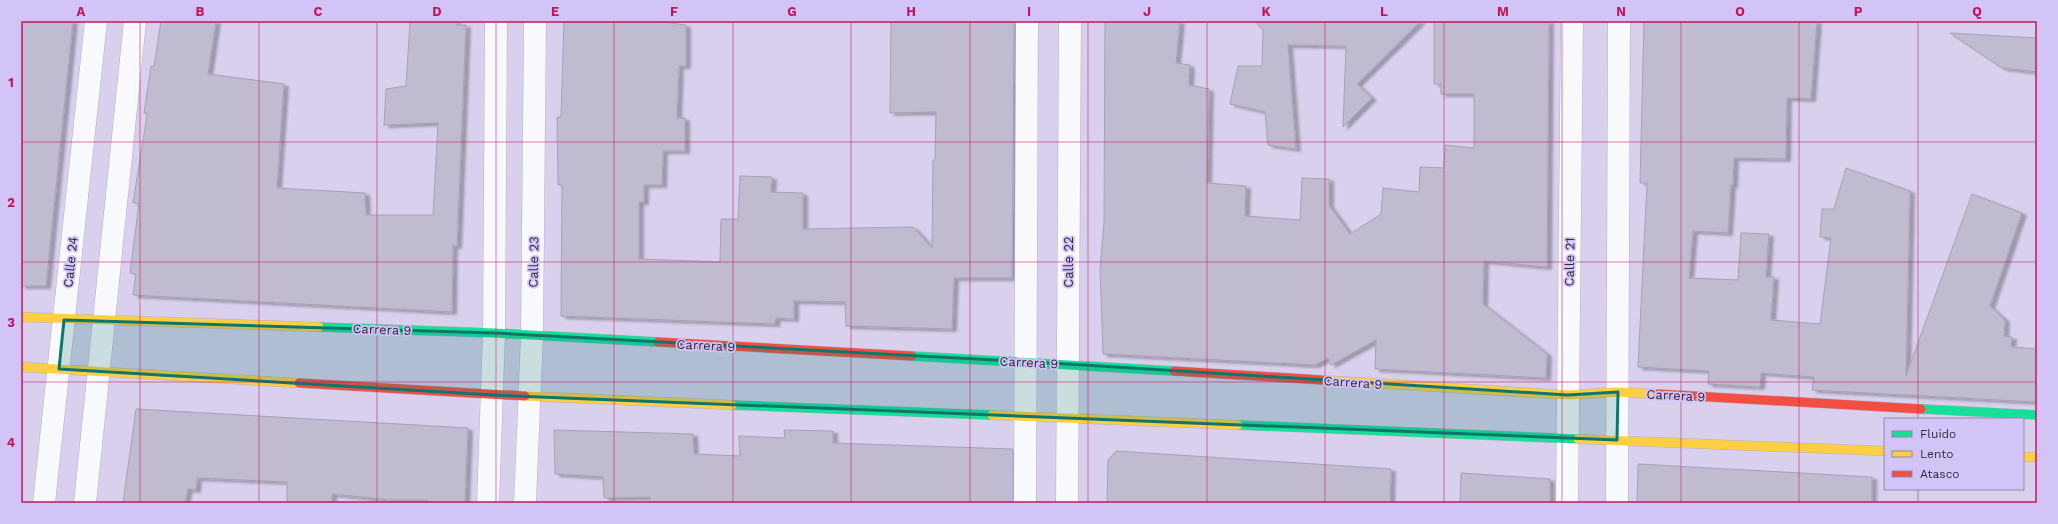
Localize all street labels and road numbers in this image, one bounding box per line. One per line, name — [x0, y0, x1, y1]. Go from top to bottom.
street label: Calle 24 — [60, 236, 81, 288]
street label: Calle 23 — [526, 236, 541, 288]
street label: Calle 22 — [1061, 236, 1076, 288]
street label: Calle 21 — [1562, 237, 1577, 287]
street label: Carrera 9 — [352, 321, 412, 338]
street label: Carrera 9 — [676, 336, 736, 355]
street label: Carrera 9 — [999, 353, 1059, 372]
street label: Carrera 9 — [1323, 373, 1383, 392]
street label: Carrera 9 — [1646, 386, 1706, 405]

